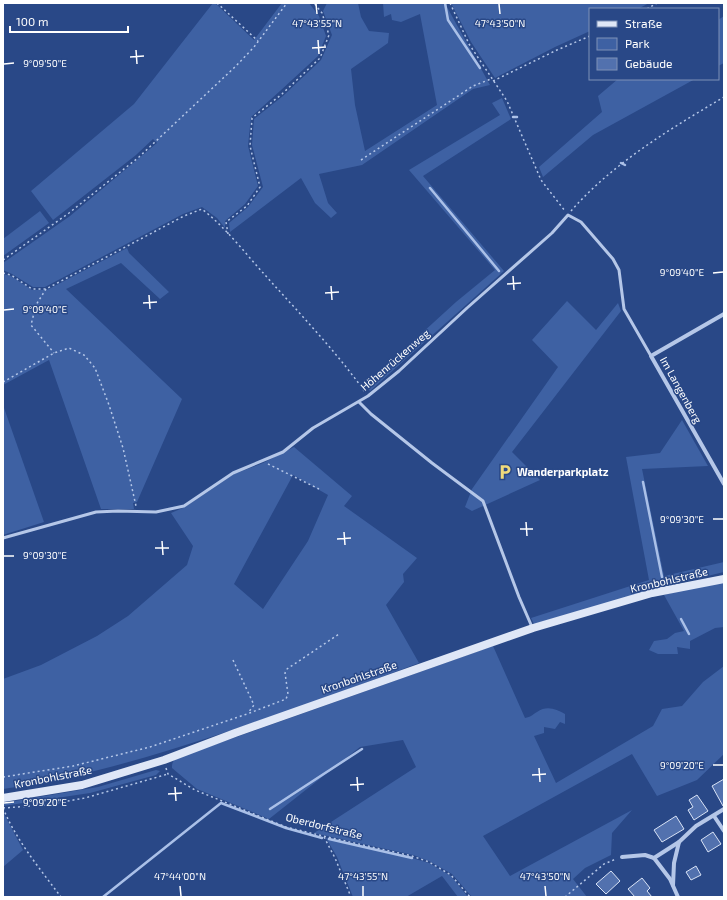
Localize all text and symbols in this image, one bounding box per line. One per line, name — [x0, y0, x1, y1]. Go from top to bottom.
scale bar — [10, 8, 128, 34]
legend — [589, 8, 719, 80]
text: 100 m — [16, 14, 48, 28]
text: Straße — [625, 16, 662, 30]
text: 47°43'55"N — [292, 17, 342, 29]
text: 47°43'50"N — [475, 17, 525, 29]
text: Park — [625, 36, 650, 50]
text: Gebäude — [625, 56, 673, 70]
text: 9°09'50"E — [23, 57, 67, 69]
text: 9°09'40"E — [660, 266, 705, 278]
text: 9°09'40"E — [23, 303, 68, 315]
street label: Höhenrückenweg — [358, 326, 432, 393]
street label: Im Langenberg — [658, 354, 705, 425]
parking icon: Wanderparkplatz — [496, 463, 514, 481]
place label: Wanderparkplatz — [517, 465, 609, 478]
text: 9°09'30"E — [660, 513, 704, 525]
text: 9°09'30"E — [23, 549, 67, 561]
street label: Kronbohlstraße — [629, 564, 709, 595]
street label: Kronbohlstraße — [319, 657, 398, 696]
text: 9°09'20"E — [660, 759, 704, 771]
street label: Kronbohlstraße — [13, 763, 93, 790]
text: 9°09'20"E — [23, 796, 67, 808]
street label: Oberdorfstraße — [284, 810, 364, 841]
text: 47°44'00"N — [154, 870, 206, 882]
text: 47°43'55"N — [338, 870, 388, 882]
text: 47°43'50"N — [520, 870, 570, 882]

